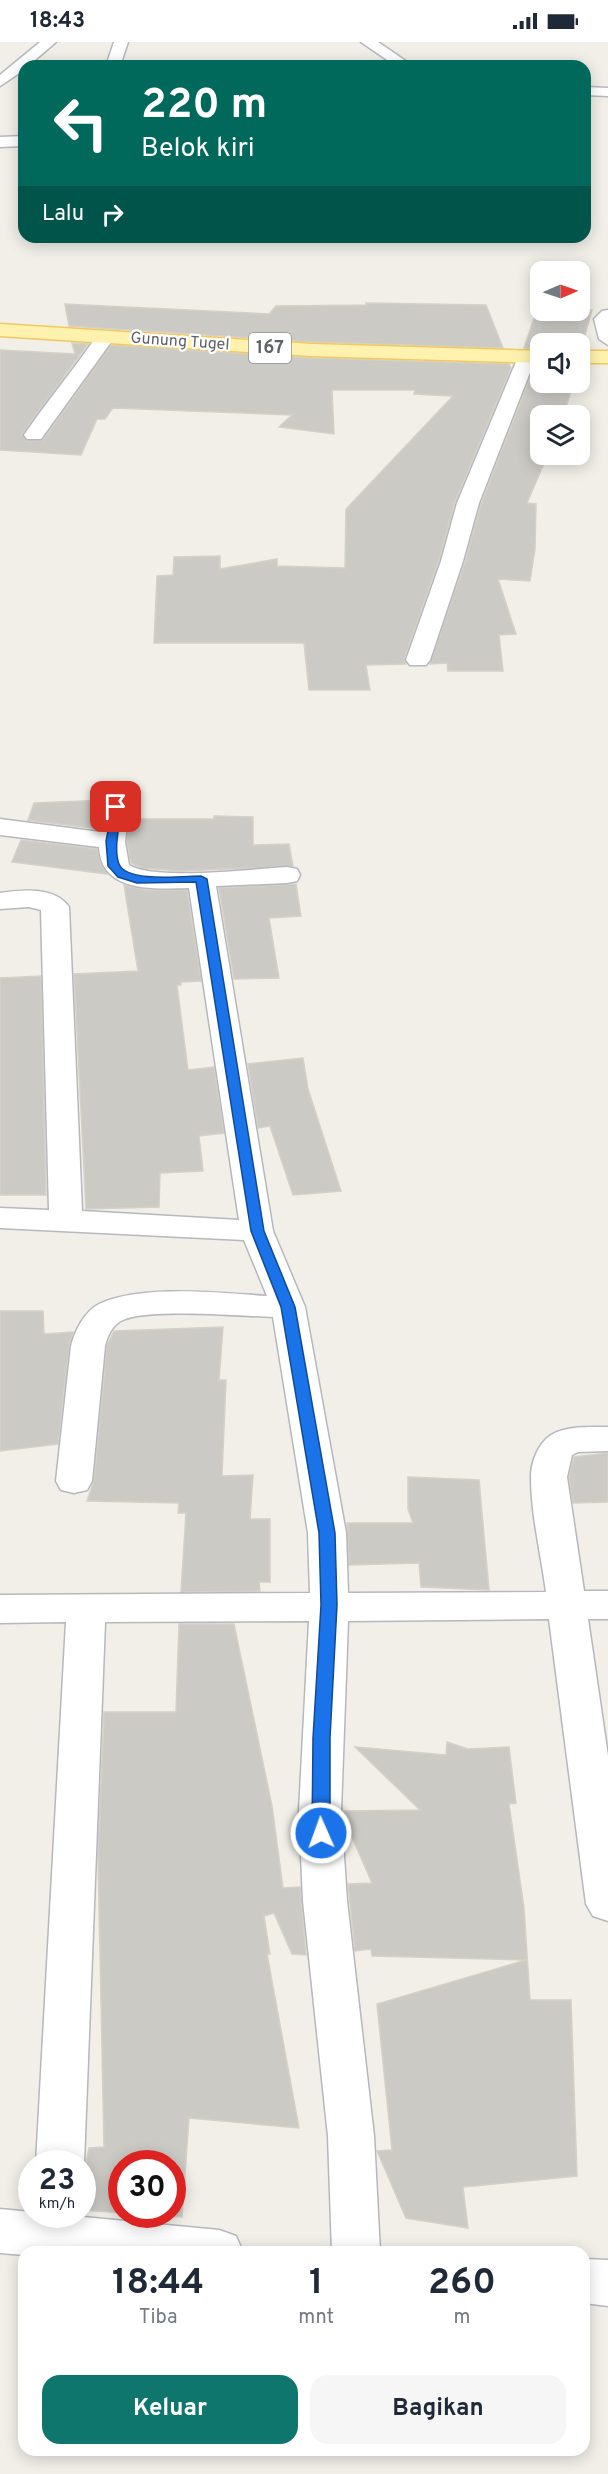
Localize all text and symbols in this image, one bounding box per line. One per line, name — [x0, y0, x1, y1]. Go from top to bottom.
text: 18:43 — [30, 8, 85, 35]
text: 220 m — [141, 80, 267, 133]
icon: left — [42, 84, 120, 162]
text: Belok kiri — [141, 132, 255, 166]
icon: right — [96, 198, 129, 231]
text: Lalu — [42, 201, 84, 228]
north arrow — [530, 261, 590, 321]
map controls — [530, 261, 590, 465]
street label: Gunung Tugel — [130, 329, 230, 355]
road number: 167 — [249, 333, 291, 363]
button: sound — [530, 333, 590, 393]
button: layers — [530, 405, 590, 465]
pin — [90, 781, 141, 832]
icon: arrive — [99, 790, 132, 823]
position arrow — [289, 1801, 353, 1865]
speed limit sign: 30 — [108, 2150, 186, 2228]
text: 23 — [39, 2163, 75, 2200]
text: km/h — [39, 2195, 75, 2214]
text: 18:44 — [112, 2261, 204, 2307]
text: 1 — [309, 2261, 323, 2307]
text: 260 — [428, 2261, 496, 2307]
text: Tiba — [139, 2305, 178, 2331]
text: mnt — [298, 2305, 334, 2331]
text: m — [454, 2305, 470, 2331]
button: Keluar — [42, 2375, 298, 2444]
button: Bagikan — [310, 2375, 566, 2444]

